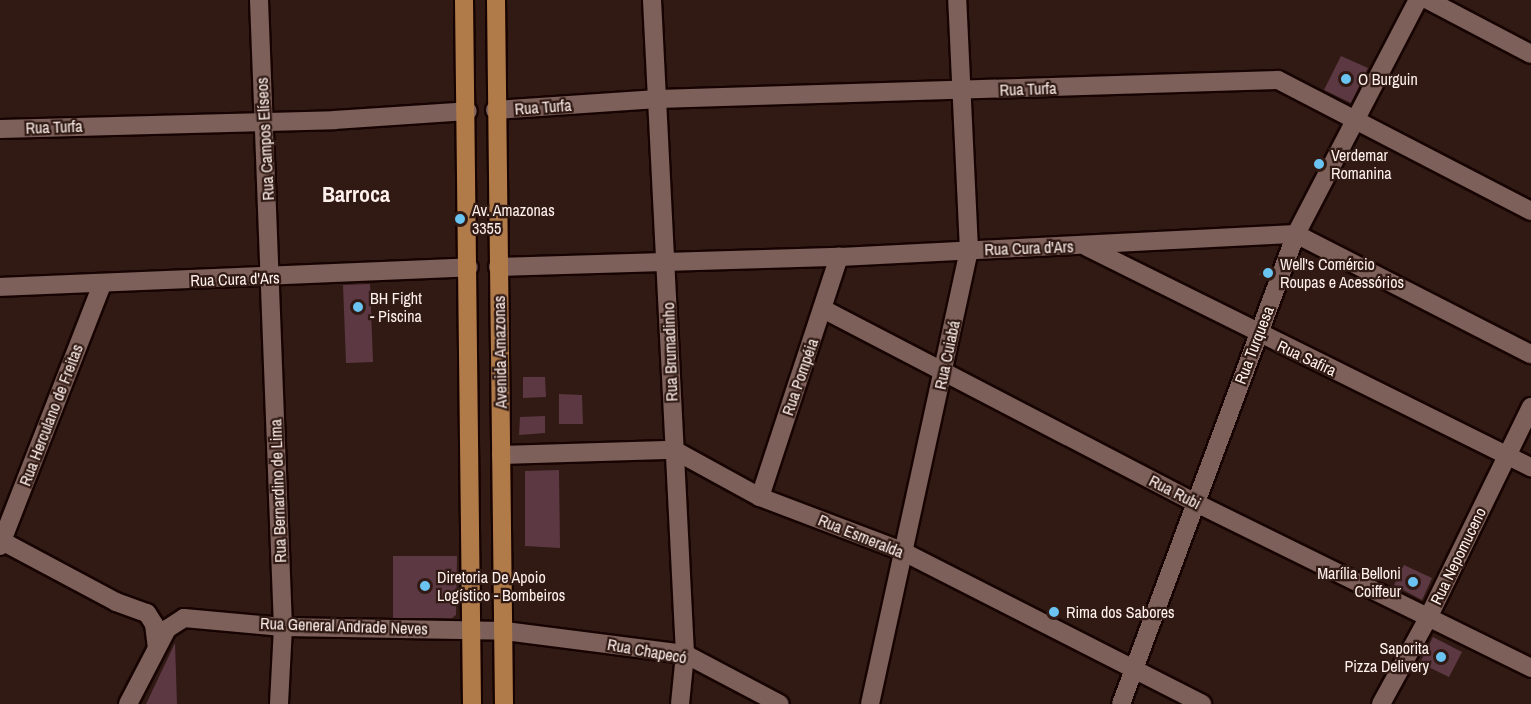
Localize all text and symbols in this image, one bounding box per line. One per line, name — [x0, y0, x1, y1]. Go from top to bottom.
place label: O Burguin — [1358, 69, 1418, 89]
marker: O Burguin — [1339, 72, 1353, 86]
street label: Rua Campos Elíseos — [252, 77, 278, 201]
street label: Rua Turfa — [999, 78, 1057, 100]
street label: Rua Turfa — [514, 95, 572, 119]
street label: Rua Turfa — [25, 116, 83, 138]
place label: Verdemar Romanina — [1331, 145, 1392, 183]
marker: Verdemar Romanina — [1312, 157, 1326, 171]
district label: Barroca — [322, 182, 390, 208]
place label: Av. Amazonas 3355 — [472, 200, 555, 238]
marker: Av. Amazonas 3355 — [453, 212, 467, 226]
street label: Rua Cura d'Ars — [984, 237, 1074, 259]
place label: Well's Comércio Roupas e Acessórios — [1280, 254, 1405, 292]
marker: Well's Comércio Roupas e Acessórios — [1261, 266, 1275, 280]
street label: Rua Cura d'Ars — [190, 268, 280, 290]
place label: BH Fight - Piscina — [370, 288, 422, 326]
street label: Avenida Amazonas — [489, 295, 511, 409]
marker: BH Fight - Piscina — [351, 300, 365, 314]
street label: Rua Brumadinho — [659, 302, 681, 402]
street label: Rua Turquesa — [1230, 303, 1278, 387]
street label: Rua Cuiabá — [930, 319, 964, 391]
street label: Rua Pompéia — [778, 336, 822, 418]
street label: Rua Safira — [1275, 336, 1339, 380]
street label: Rua Herculano de Freitas — [15, 341, 87, 489]
street label: Rua Bernardino de Lima — [266, 419, 290, 563]
street label: Rua Rubi — [1146, 471, 1204, 513]
street label: Rua Nepomuceno — [1426, 504, 1490, 608]
street label: Rua Esmeralda — [815, 510, 907, 562]
place label: Marília Belloni Coiffeur — [1317, 563, 1401, 601]
place label: Diretoria De Apoio Logístico - Bombeiros — [437, 567, 565, 605]
marker: Marília Belloni Coiffeur — [1406, 575, 1420, 589]
marker: Diretoria De Apoio Logístico - Bombeiros — [418, 579, 432, 593]
place label: Rima dos Sabores — [1066, 602, 1175, 622]
marker: Rima dos Sabores — [1047, 605, 1061, 619]
street label: Rua General Andrade Neves — [259, 613, 429, 639]
street label: Rua Chapecó — [606, 635, 688, 667]
place label: Saporita Pizza Delivery — [1344, 638, 1429, 676]
marker: Saporita Pizza Delivery — [1434, 650, 1448, 664]

